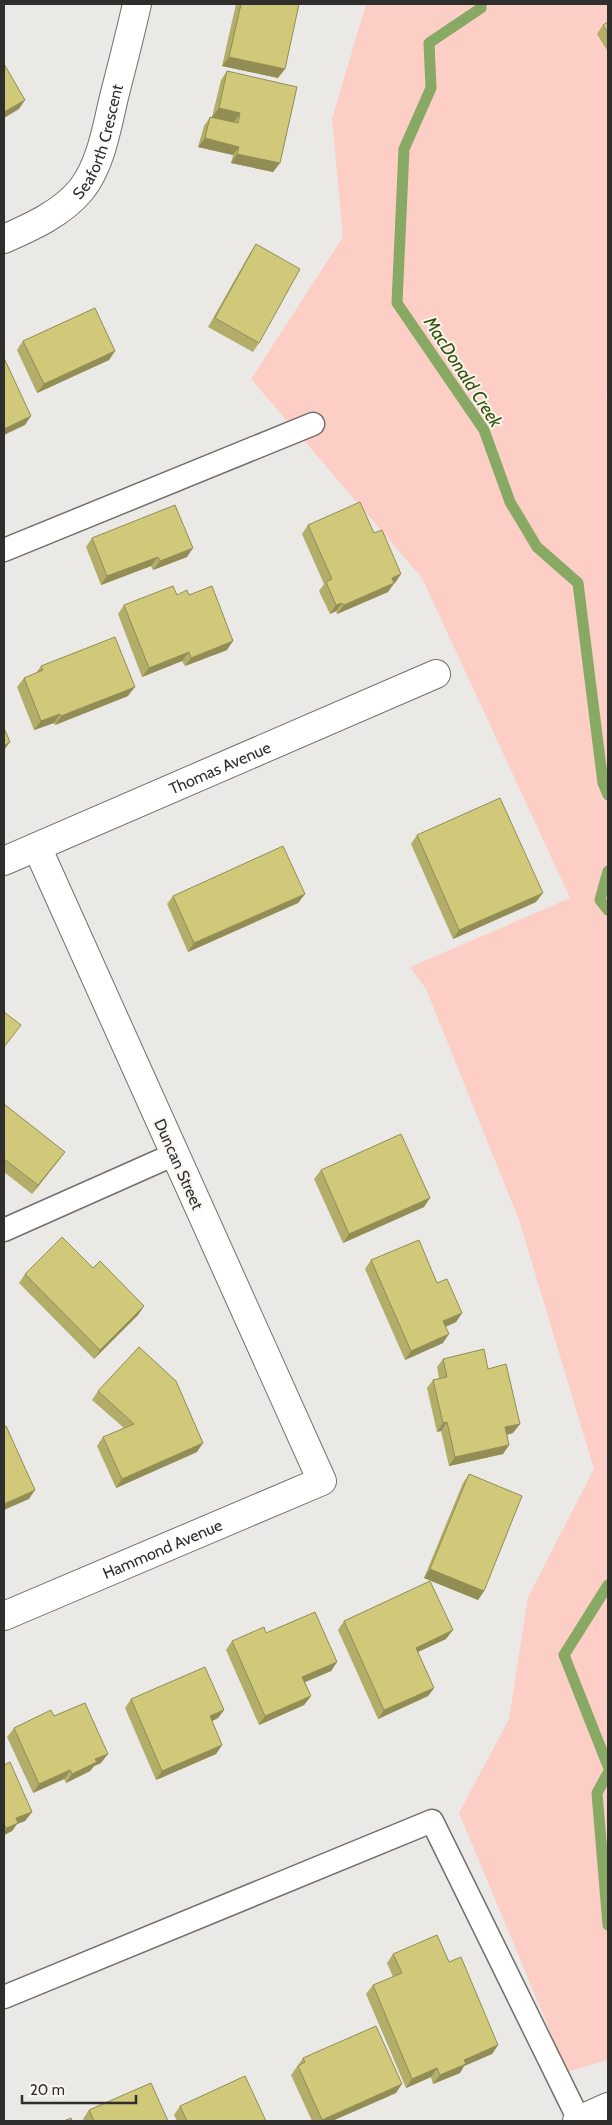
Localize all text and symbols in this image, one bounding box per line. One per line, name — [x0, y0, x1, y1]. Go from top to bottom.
street label: Seaforth Crescent — [69, 82, 127, 203]
water label: MacDonald Creek — [418, 312, 508, 433]
street label: Thomas Avenue — [166, 738, 274, 798]
street label: Duncan Street — [150, 1116, 207, 1213]
street label: Hammond Avenue — [100, 1515, 225, 1583]
scale bar — [22, 2072, 136, 2104]
text: 20 m — [30, 2081, 65, 2099]

